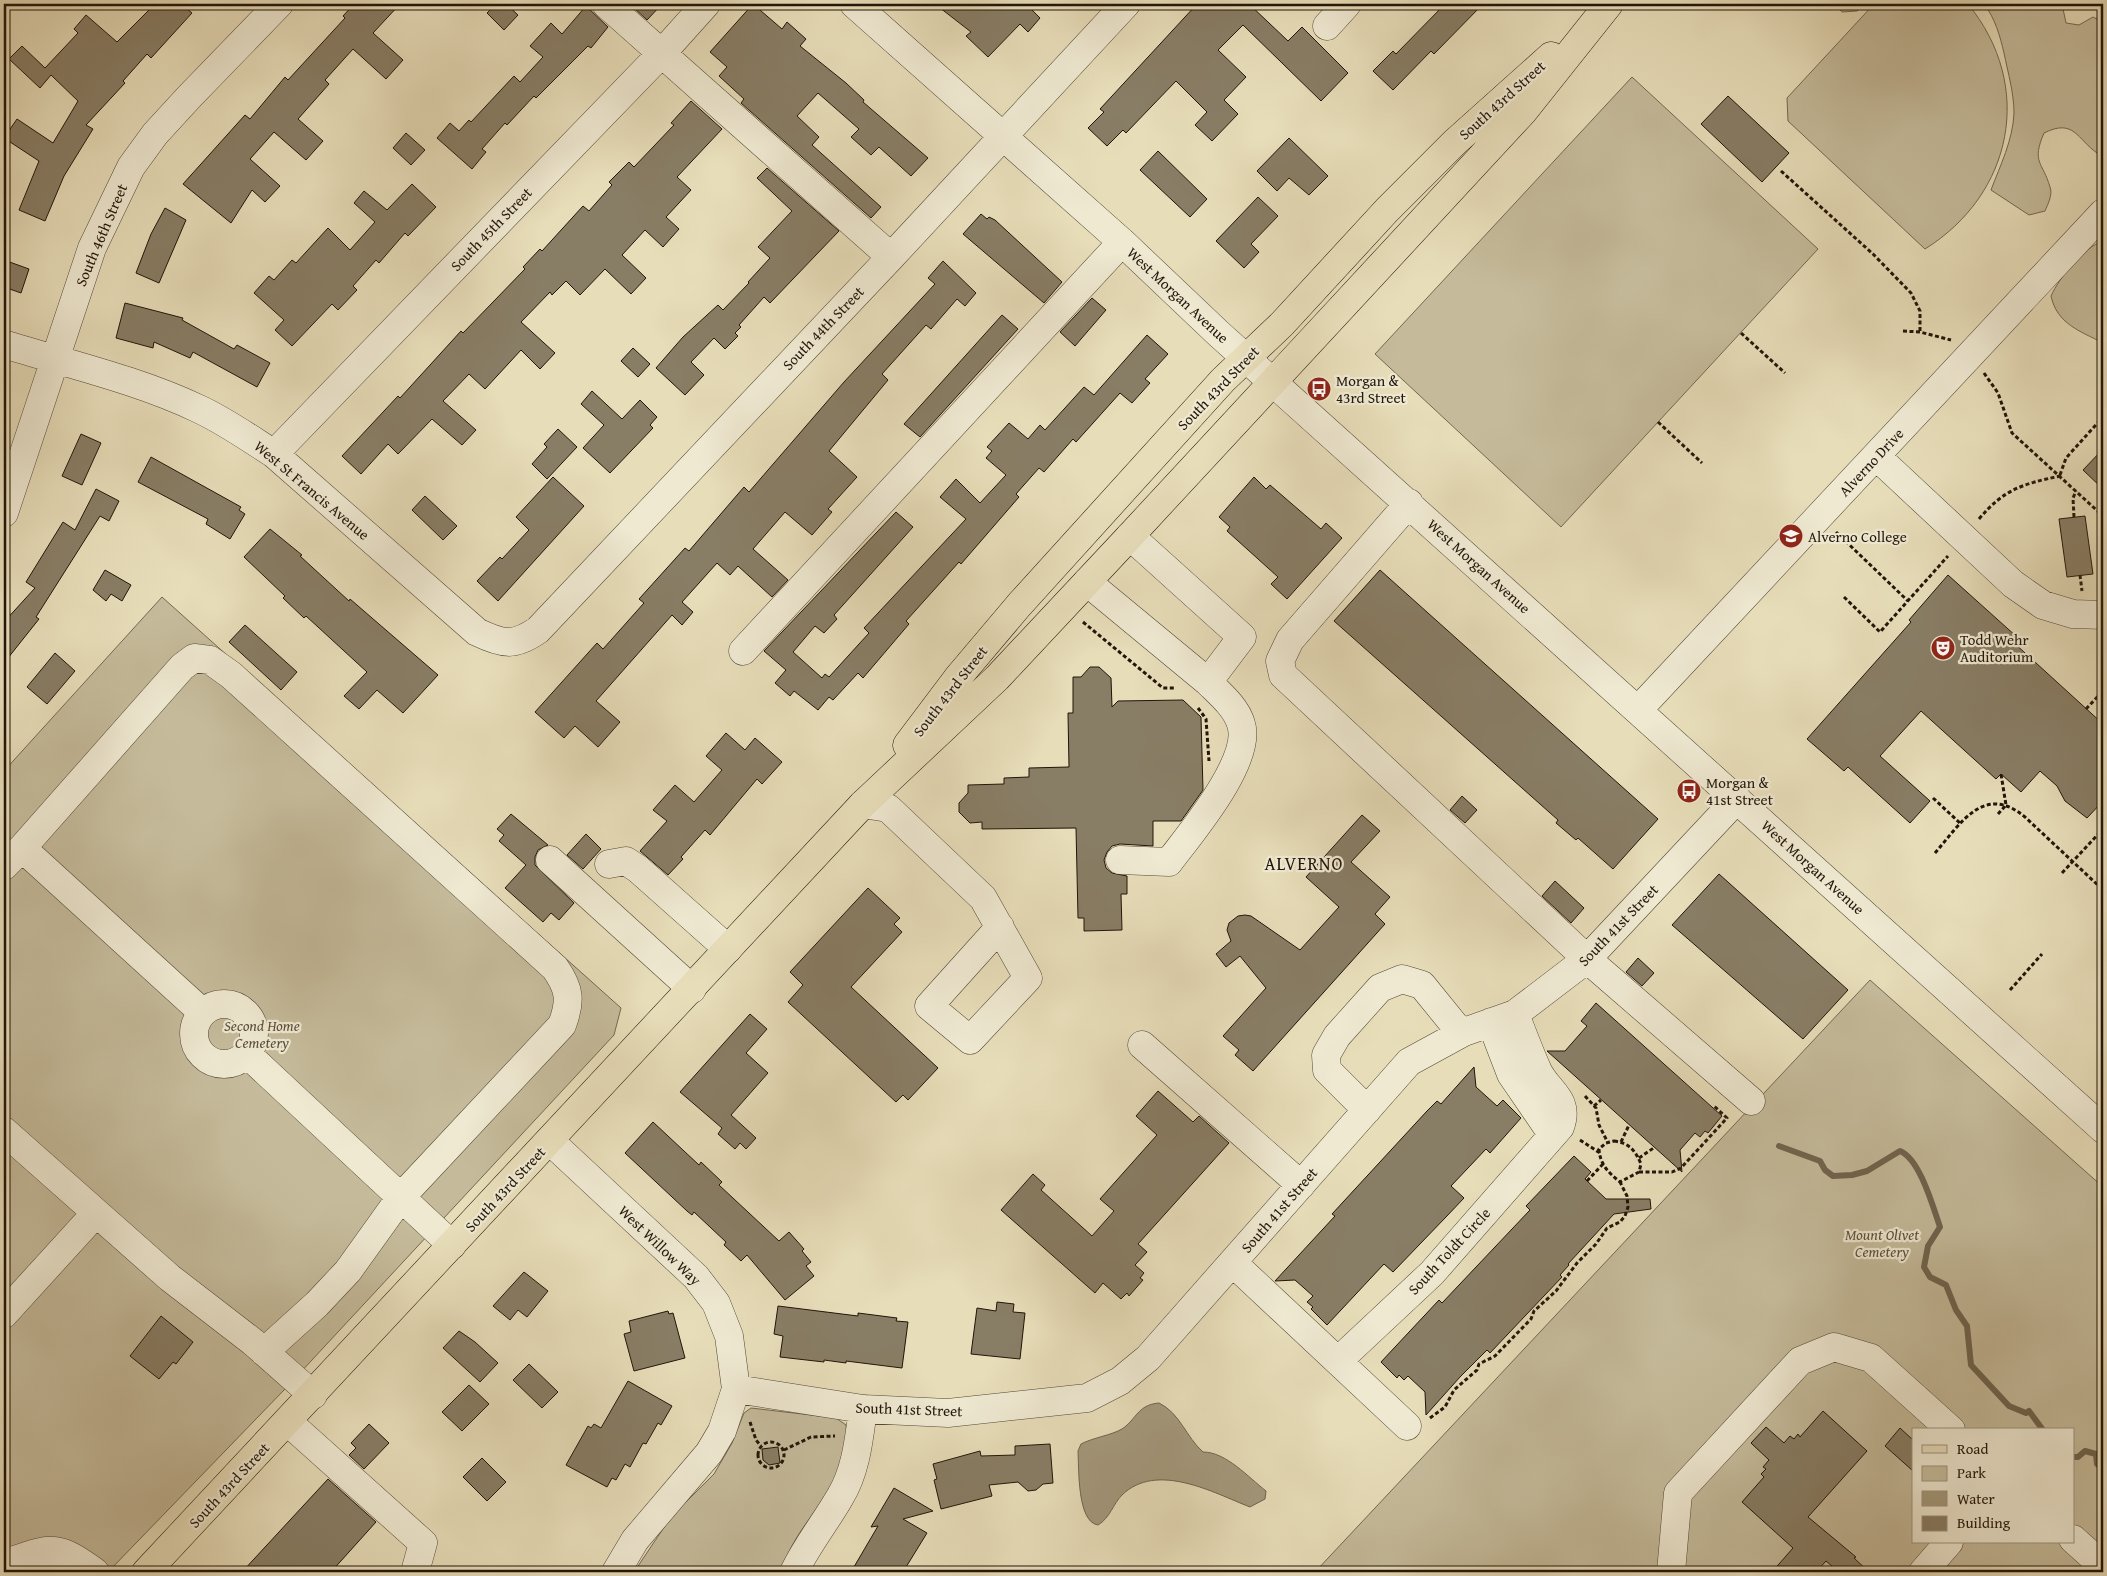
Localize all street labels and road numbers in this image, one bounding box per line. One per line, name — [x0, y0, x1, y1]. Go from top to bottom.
street label: South 43rd Street — [1454, 55, 1550, 145]
street label: South 46th Street — [70, 180, 132, 290]
street label: South 45th Street — [445, 182, 537, 276]
street label: West Morgan Avenue — [1122, 242, 1234, 348]
street label: South 44th Street — [777, 281, 869, 375]
street label: South 43rd Street — [1172, 341, 1264, 435]
street label: Alverno Drive — [1834, 423, 1908, 501]
street label: West St Francis Avenue — [250, 435, 374, 545]
street label: West Morgan Avenue — [1423, 514, 1535, 618]
street label: South 43rd Street — [908, 641, 993, 741]
street label: West Morgan Avenue — [1757, 815, 1869, 919]
street label: South 41st Street — [1573, 879, 1663, 971]
street label: South 43rd Street — [460, 1141, 551, 1236]
street label: South 41st Street — [1236, 1162, 1323, 1257]
street label: West Willow Way — [614, 1200, 706, 1290]
street label: South Toldt Circle — [1403, 1203, 1495, 1299]
street label: South 41st Street — [855, 1397, 964, 1421]
street label: South 43rd Street — [184, 1437, 275, 1532]

